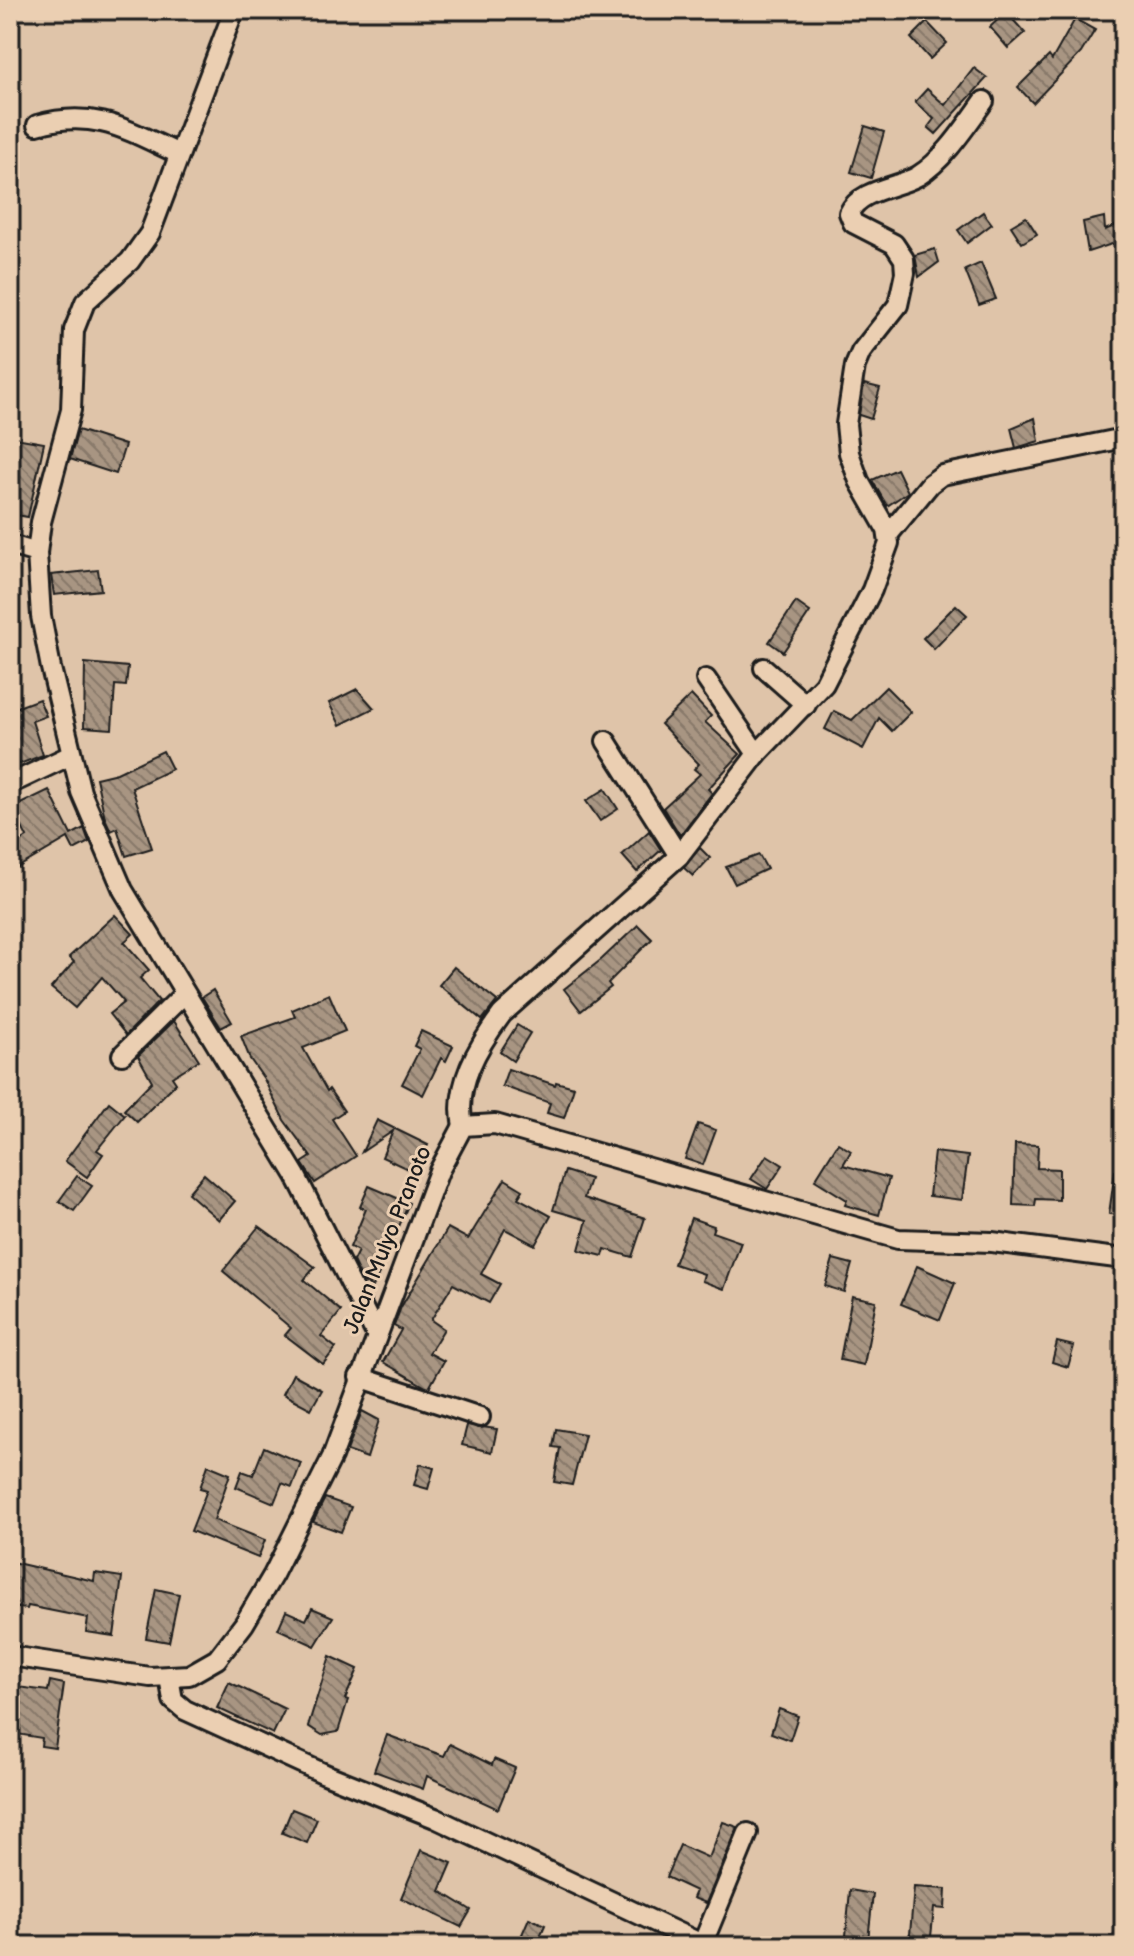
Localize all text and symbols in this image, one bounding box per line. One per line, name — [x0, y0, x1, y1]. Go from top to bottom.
street label: Jalan Mulyo Pranoto — [338, 1142, 438, 1338]

